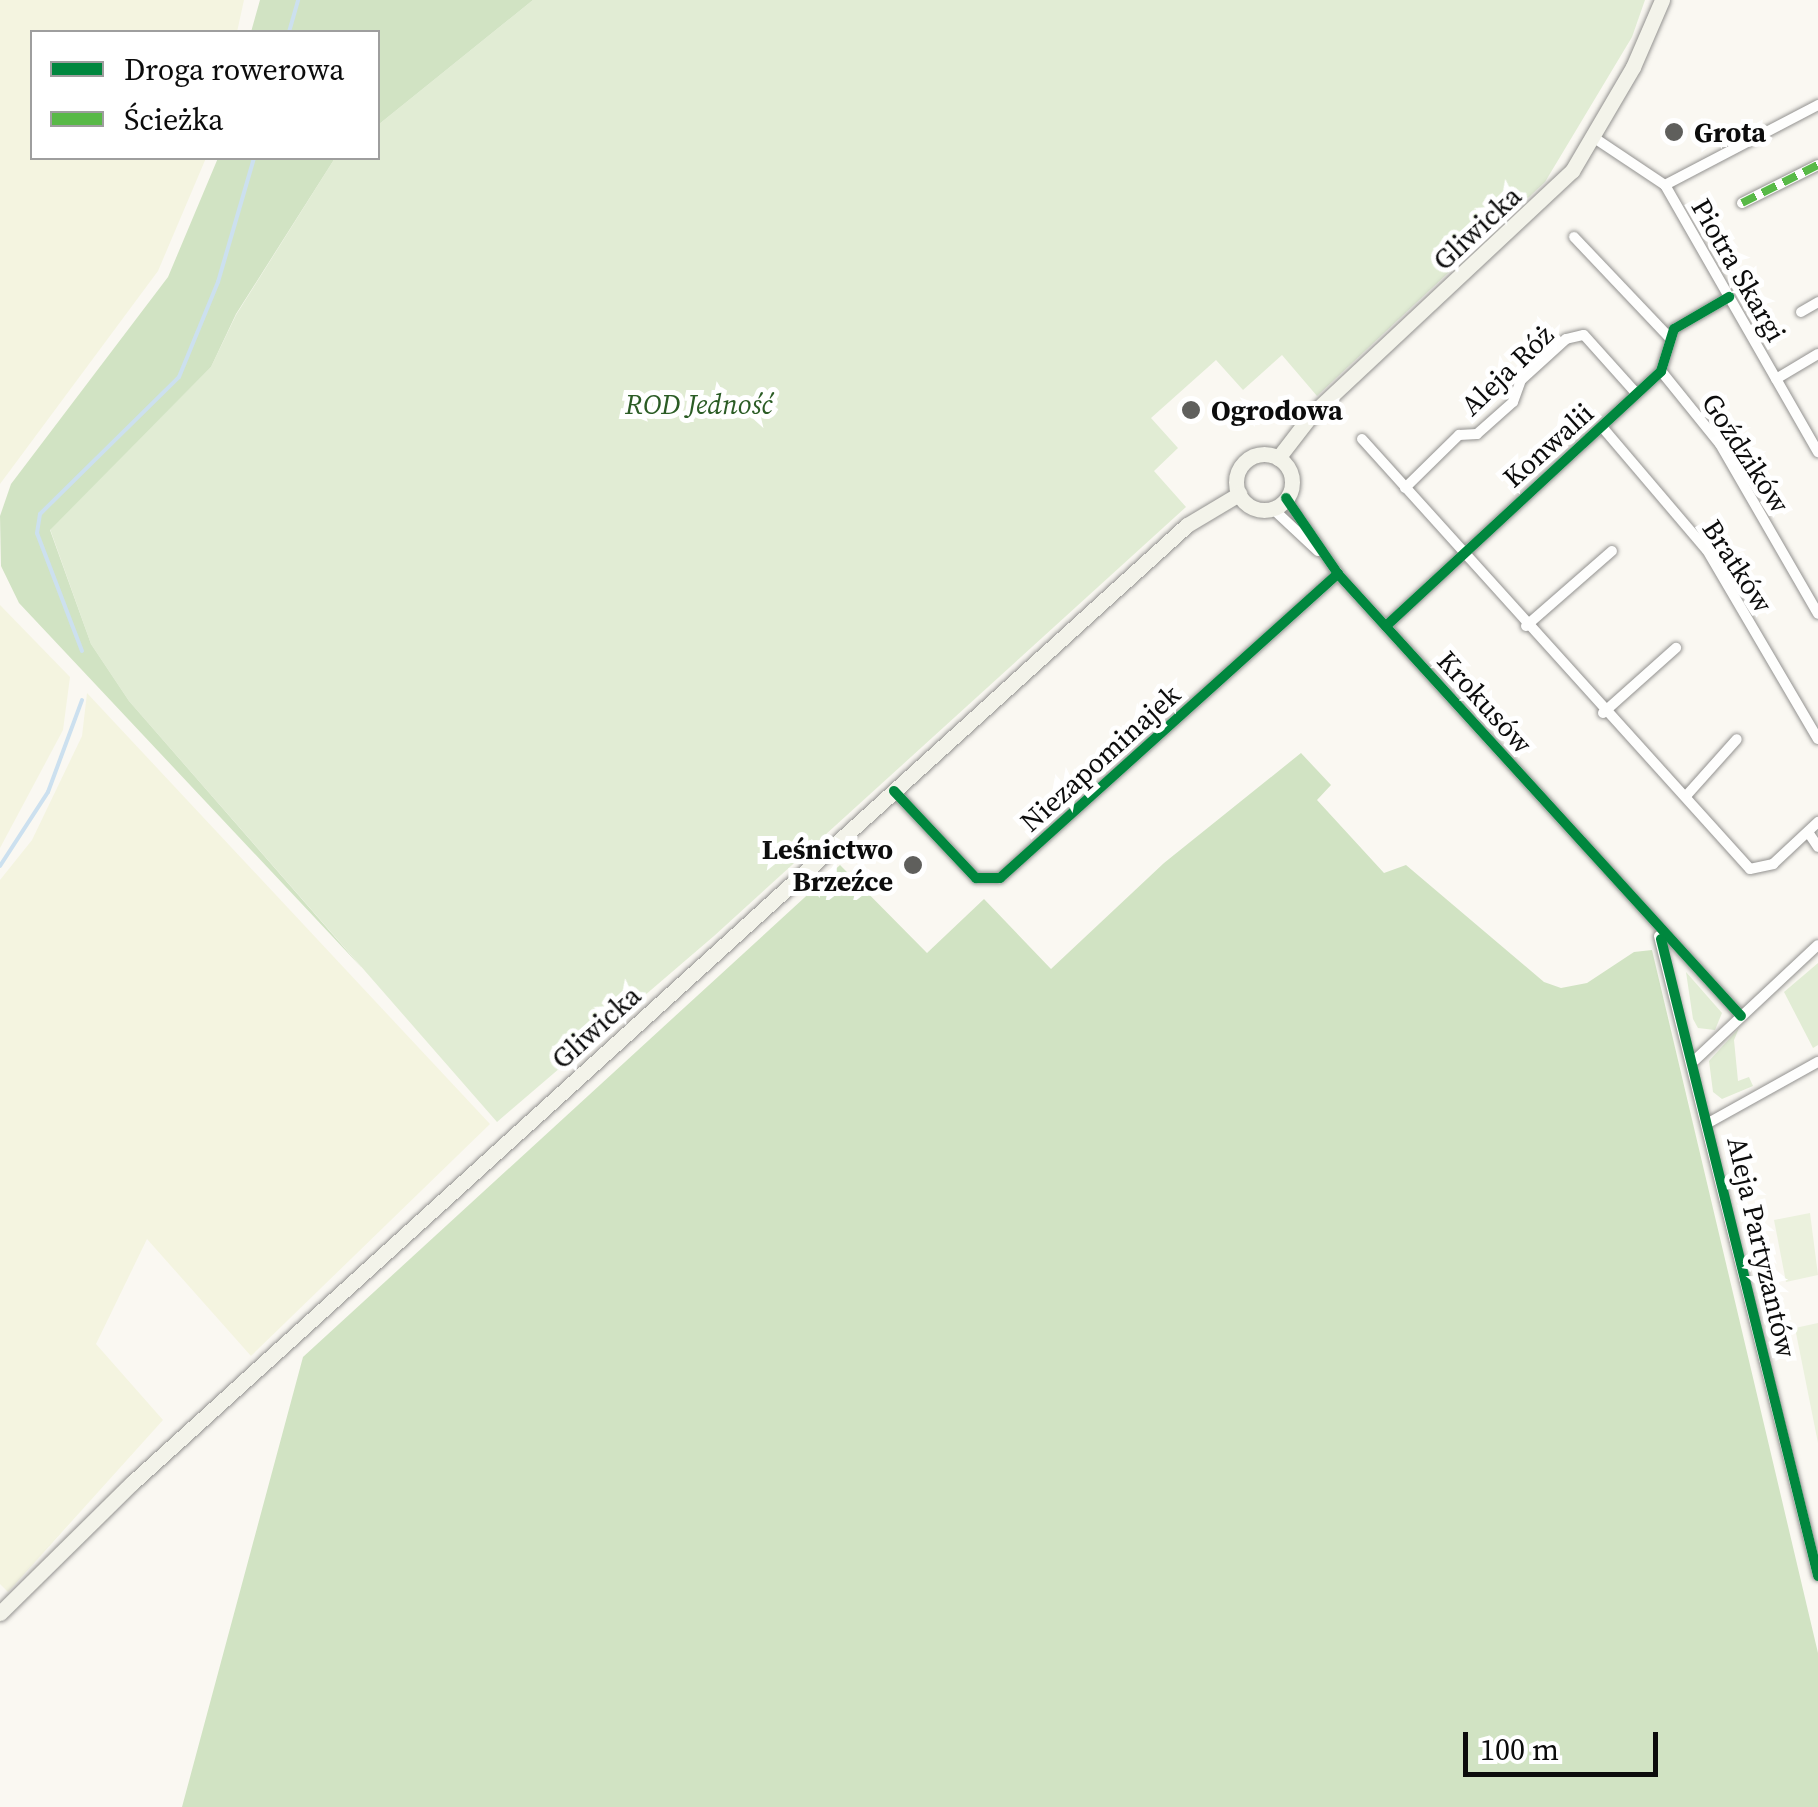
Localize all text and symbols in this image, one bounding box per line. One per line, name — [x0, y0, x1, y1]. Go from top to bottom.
legend — [30, 30, 380, 160]
text: Droga rowerowa — [124, 49, 344, 90]
text: Ścieżka — [124, 99, 224, 140]
place label: Grota — [1694, 115, 1766, 149]
marker: Grota — [1663, 121, 1685, 143]
street label: Gliwicka — [1426, 179, 1528, 277]
street label: Piotra Skargi — [1685, 193, 1793, 347]
street label: Aleja Róż — [1454, 318, 1560, 422]
park label: ROD Jedność — [625, 387, 773, 421]
street label: Goździków — [1695, 387, 1797, 519]
place label: Ogrodowa — [1211, 393, 1343, 427]
street label: Konwalii — [1496, 396, 1600, 494]
marker: Ogrodowa — [1180, 399, 1202, 421]
street label: Bratków — [1696, 513, 1780, 619]
street label: Krokusów — [1430, 644, 1540, 760]
street label: Niezapominajek — [1013, 678, 1187, 838]
place label: Leśnictwo Brzeźce — [762, 832, 893, 898]
marker: Leśnictwo Brzeźce — [902, 854, 924, 876]
street label: Gliwicka — [545, 978, 647, 1076]
street label: Aleja Partyzantów — [1720, 1133, 1804, 1361]
scale bar — [1468, 1712, 1663, 1774]
text: 100 m — [1480, 1729, 1559, 1770]

